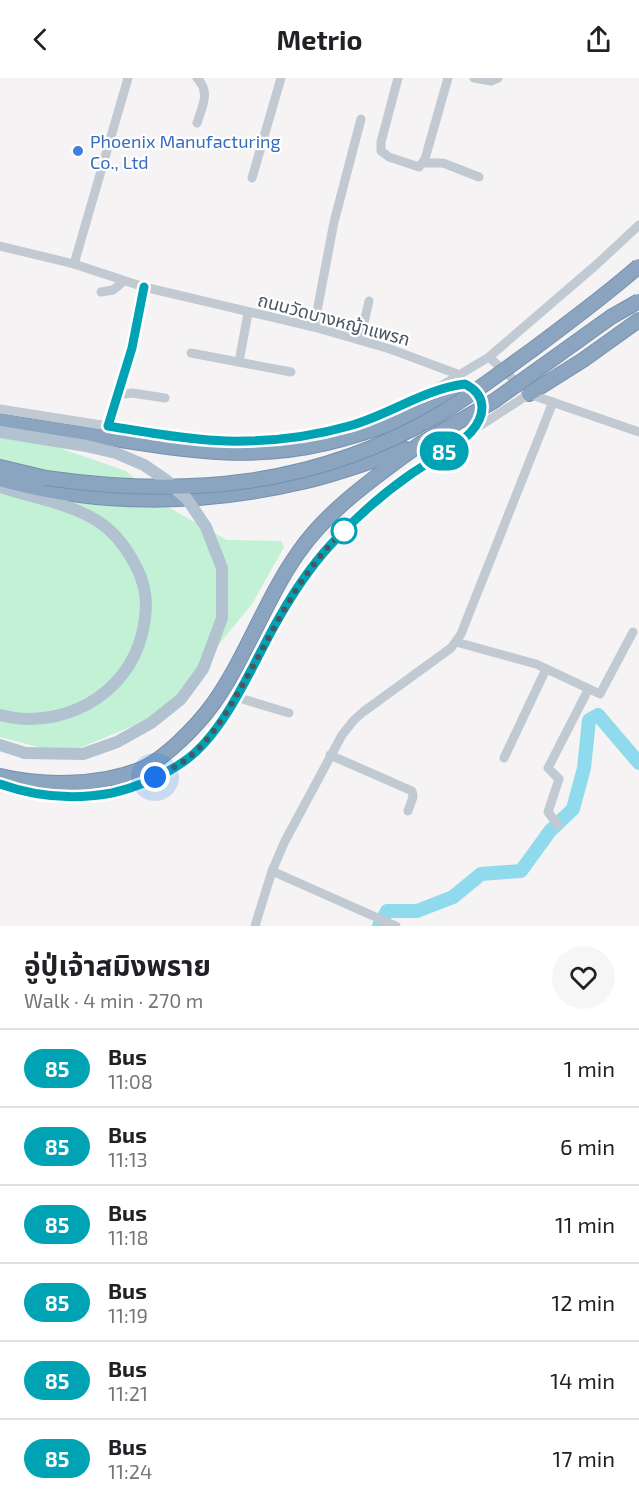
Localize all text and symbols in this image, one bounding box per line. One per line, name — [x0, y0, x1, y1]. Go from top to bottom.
icon: back — [24, 23, 57, 56]
text: Metrio — [277, 23, 362, 55]
icon: share — [582, 23, 615, 56]
place label: Phoenix Manufacturing Co., Ltd — [90, 130, 281, 173]
marker: Phoenix Manufacturing Co., Ltd — [71, 144, 85, 158]
street label: ถนนวัดบางหญ้าแพรก — [255, 288, 413, 350]
line badge: 85 — [417, 432, 471, 470]
text: 85 — [432, 439, 456, 464]
unlabelled marker — [331, 518, 357, 544]
your location — [140, 762, 170, 792]
button: heart — [552, 946, 615, 1009]
text: อู่ปู่เจ้าสมิงพราย — [24, 948, 211, 982]
text: Walk · 4 min · 270 m — [24, 988, 203, 1012]
text: Bus — [108, 1043, 147, 1069]
text: 1 min — [564, 1055, 615, 1081]
text: 85 — [45, 1056, 69, 1081]
text: 11:08 — [108, 1069, 153, 1093]
text: Bus — [108, 1121, 147, 1147]
text: 6 min — [560, 1133, 615, 1159]
text: 85 — [45, 1134, 69, 1159]
text: 11:13 — [108, 1147, 148, 1171]
text: Bus — [108, 1199, 147, 1225]
text: 11 min — [555, 1211, 615, 1237]
text: 85 — [45, 1212, 69, 1237]
text: 11:18 — [108, 1225, 149, 1249]
text: Bus — [108, 1277, 147, 1303]
text: 12 min — [551, 1289, 615, 1315]
text: 85 — [45, 1290, 69, 1315]
text: 11:19 — [108, 1303, 148, 1327]
text: Bus — [108, 1355, 147, 1381]
text: 14 min — [550, 1367, 615, 1393]
text: 85 — [45, 1368, 69, 1393]
text: 11:21 — [108, 1381, 148, 1405]
text: Bus — [108, 1433, 147, 1459]
text: 17 min — [553, 1445, 615, 1471]
text: 85 — [45, 1446, 69, 1471]
text: 11:24 — [108, 1459, 152, 1483]

